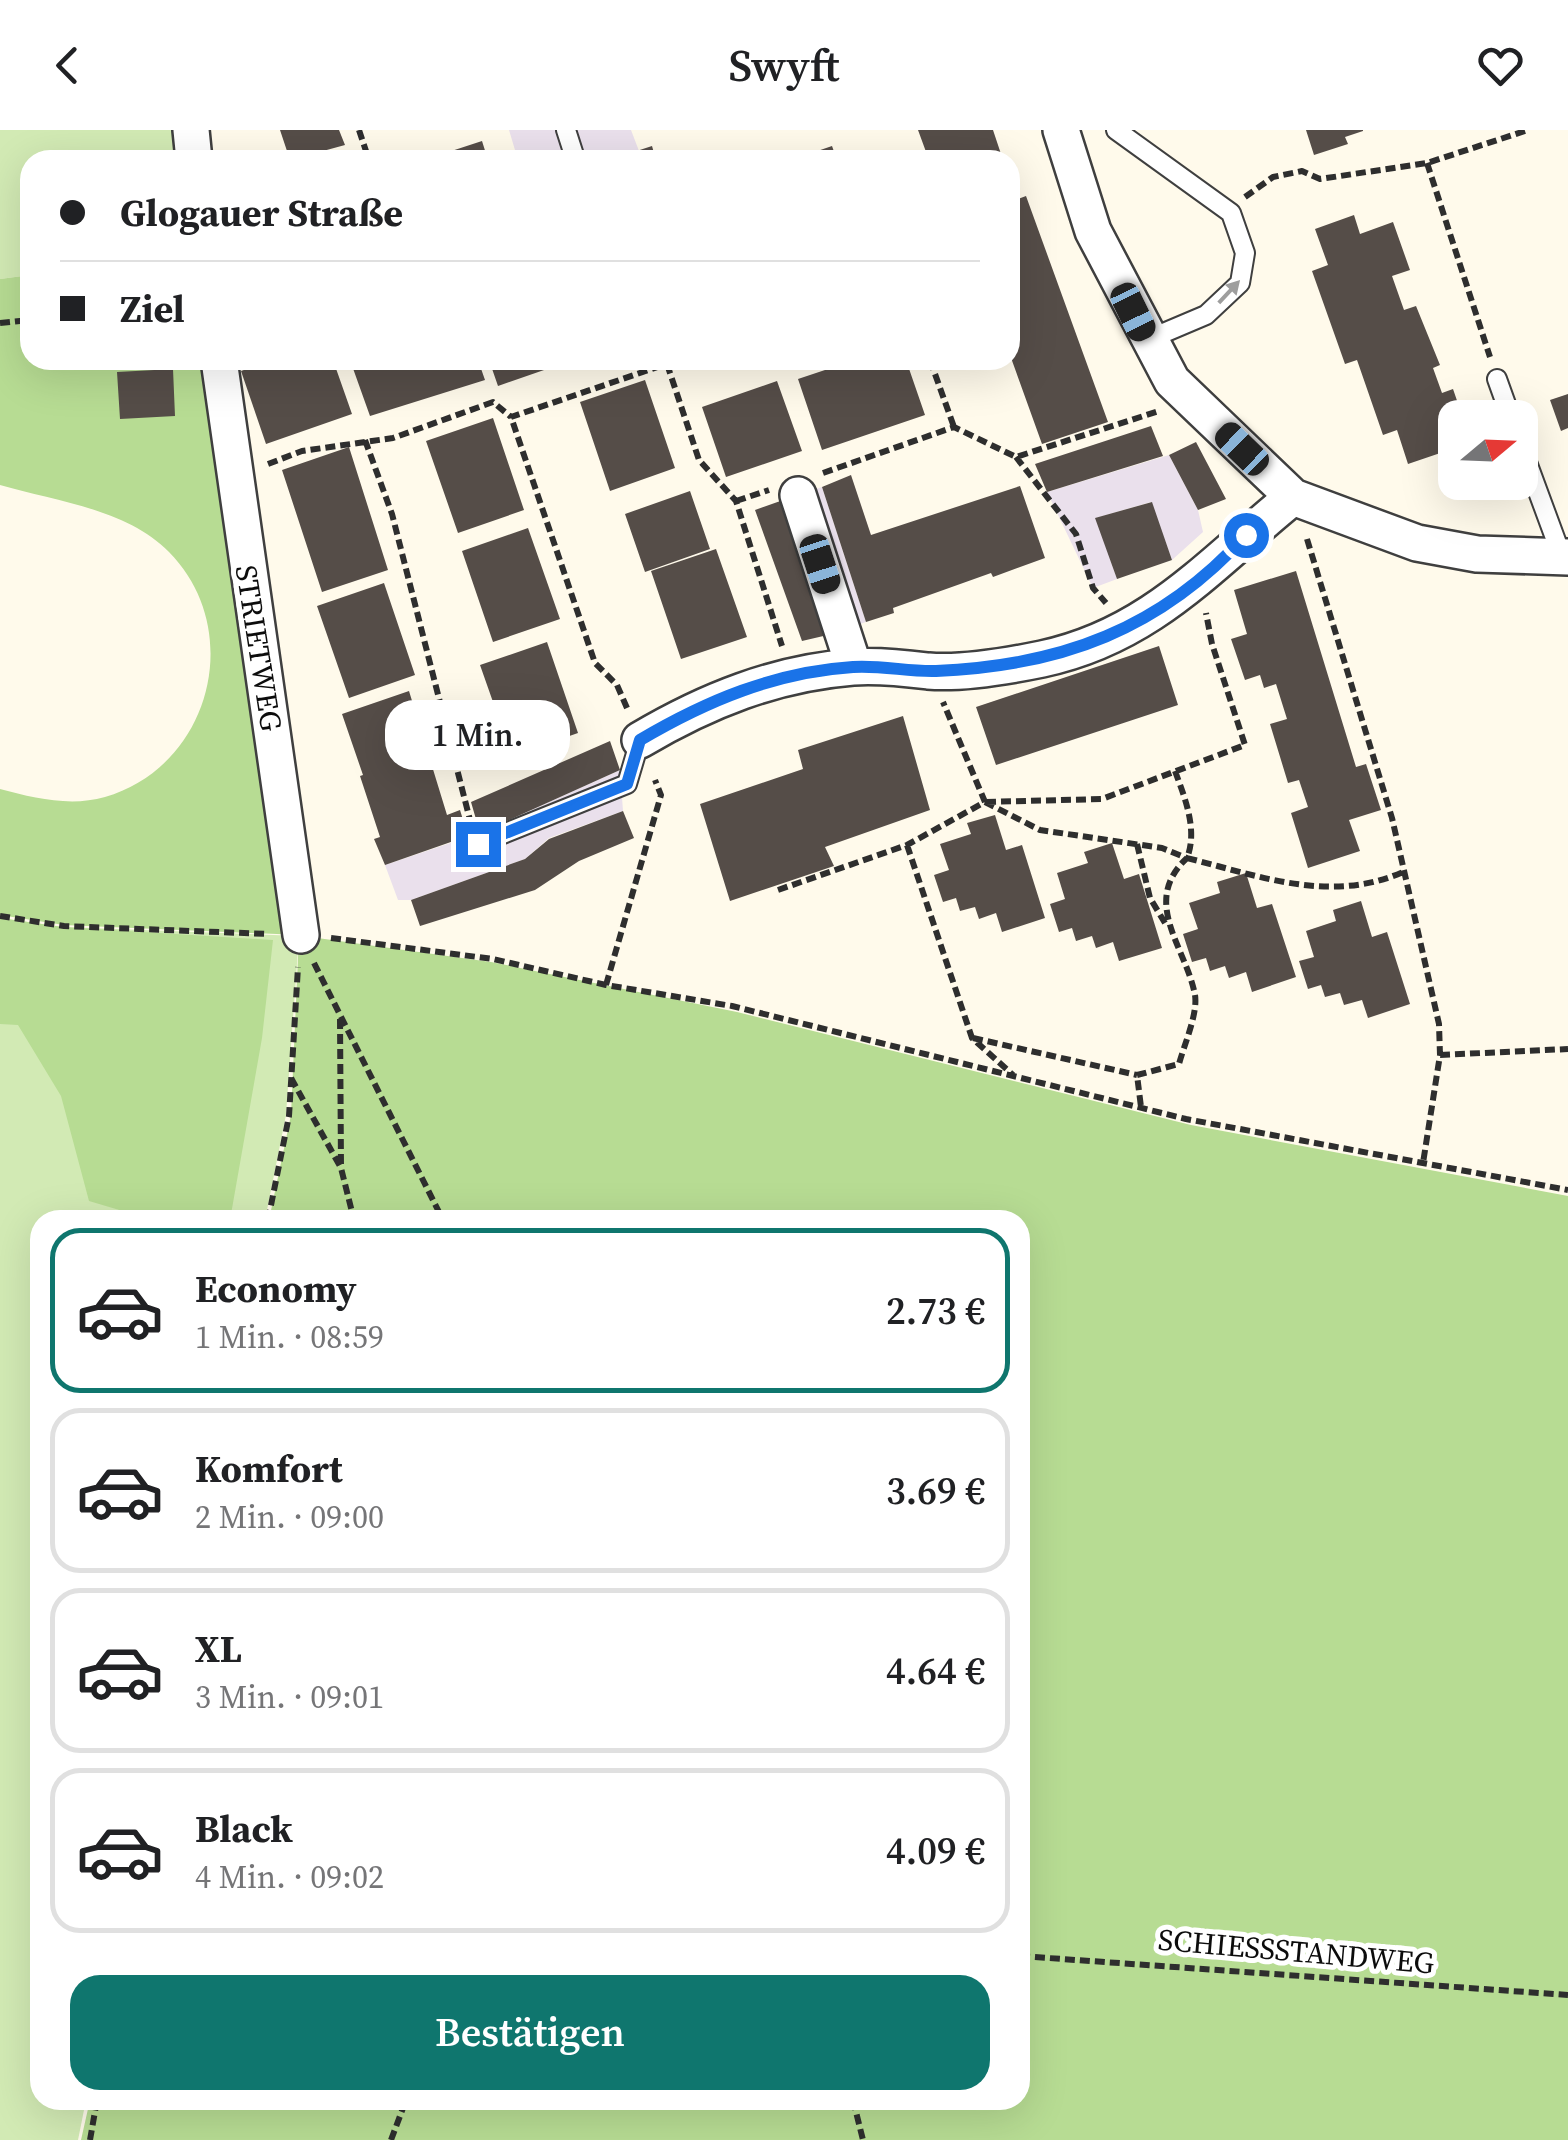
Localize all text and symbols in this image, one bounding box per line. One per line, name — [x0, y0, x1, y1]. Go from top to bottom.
text: Swyft — [728, 34, 840, 96]
icon: back — [40, 38, 95, 93]
icon: heart — [1473, 38, 1528, 93]
text: Glogauer Straße — [120, 187, 403, 239]
car — [1106, 278, 1160, 346]
one-way arrow — [1217, 280, 1240, 304]
text: Ziel — [120, 283, 185, 335]
north arrow — [1438, 400, 1538, 500]
map controls — [1438, 400, 1538, 500]
car — [1210, 417, 1274, 481]
route start — [1224, 513, 1269, 558]
car — [796, 531, 844, 597]
street label: STRIETWEG — [226, 562, 292, 734]
callout: 1 Min. — [386, 699, 570, 769]
text: 1 Min. — [432, 713, 523, 757]
route end — [456, 822, 501, 867]
text: Economy — [195, 1263, 357, 1315]
icon: car — [75, 1266, 165, 1356]
text: 2.73 € — [886, 1285, 985, 1337]
text: 1 Min. · 08:59 — [195, 1315, 384, 1359]
text: Komfort — [195, 1443, 343, 1495]
icon: car — [75, 1446, 165, 1536]
text: 3.69 € — [886, 1465, 985, 1517]
text: 2 Min. · 09:00 — [195, 1495, 384, 1539]
text: XL — [195, 1623, 242, 1675]
icon: car — [75, 1626, 165, 1716]
text: 4.64 € — [886, 1645, 985, 1697]
text: 3 Min. · 09:01 — [195, 1675, 384, 1719]
text: Black — [195, 1803, 293, 1855]
icon: car — [75, 1806, 165, 1896]
text: 4.09 € — [886, 1825, 985, 1877]
text: 4 Min. · 09:02 — [195, 1855, 384, 1899]
street label: SCHIESSSTANDWEG — [1156, 1919, 1436, 1984]
button: Bestätigen — [70, 1975, 990, 2090]

